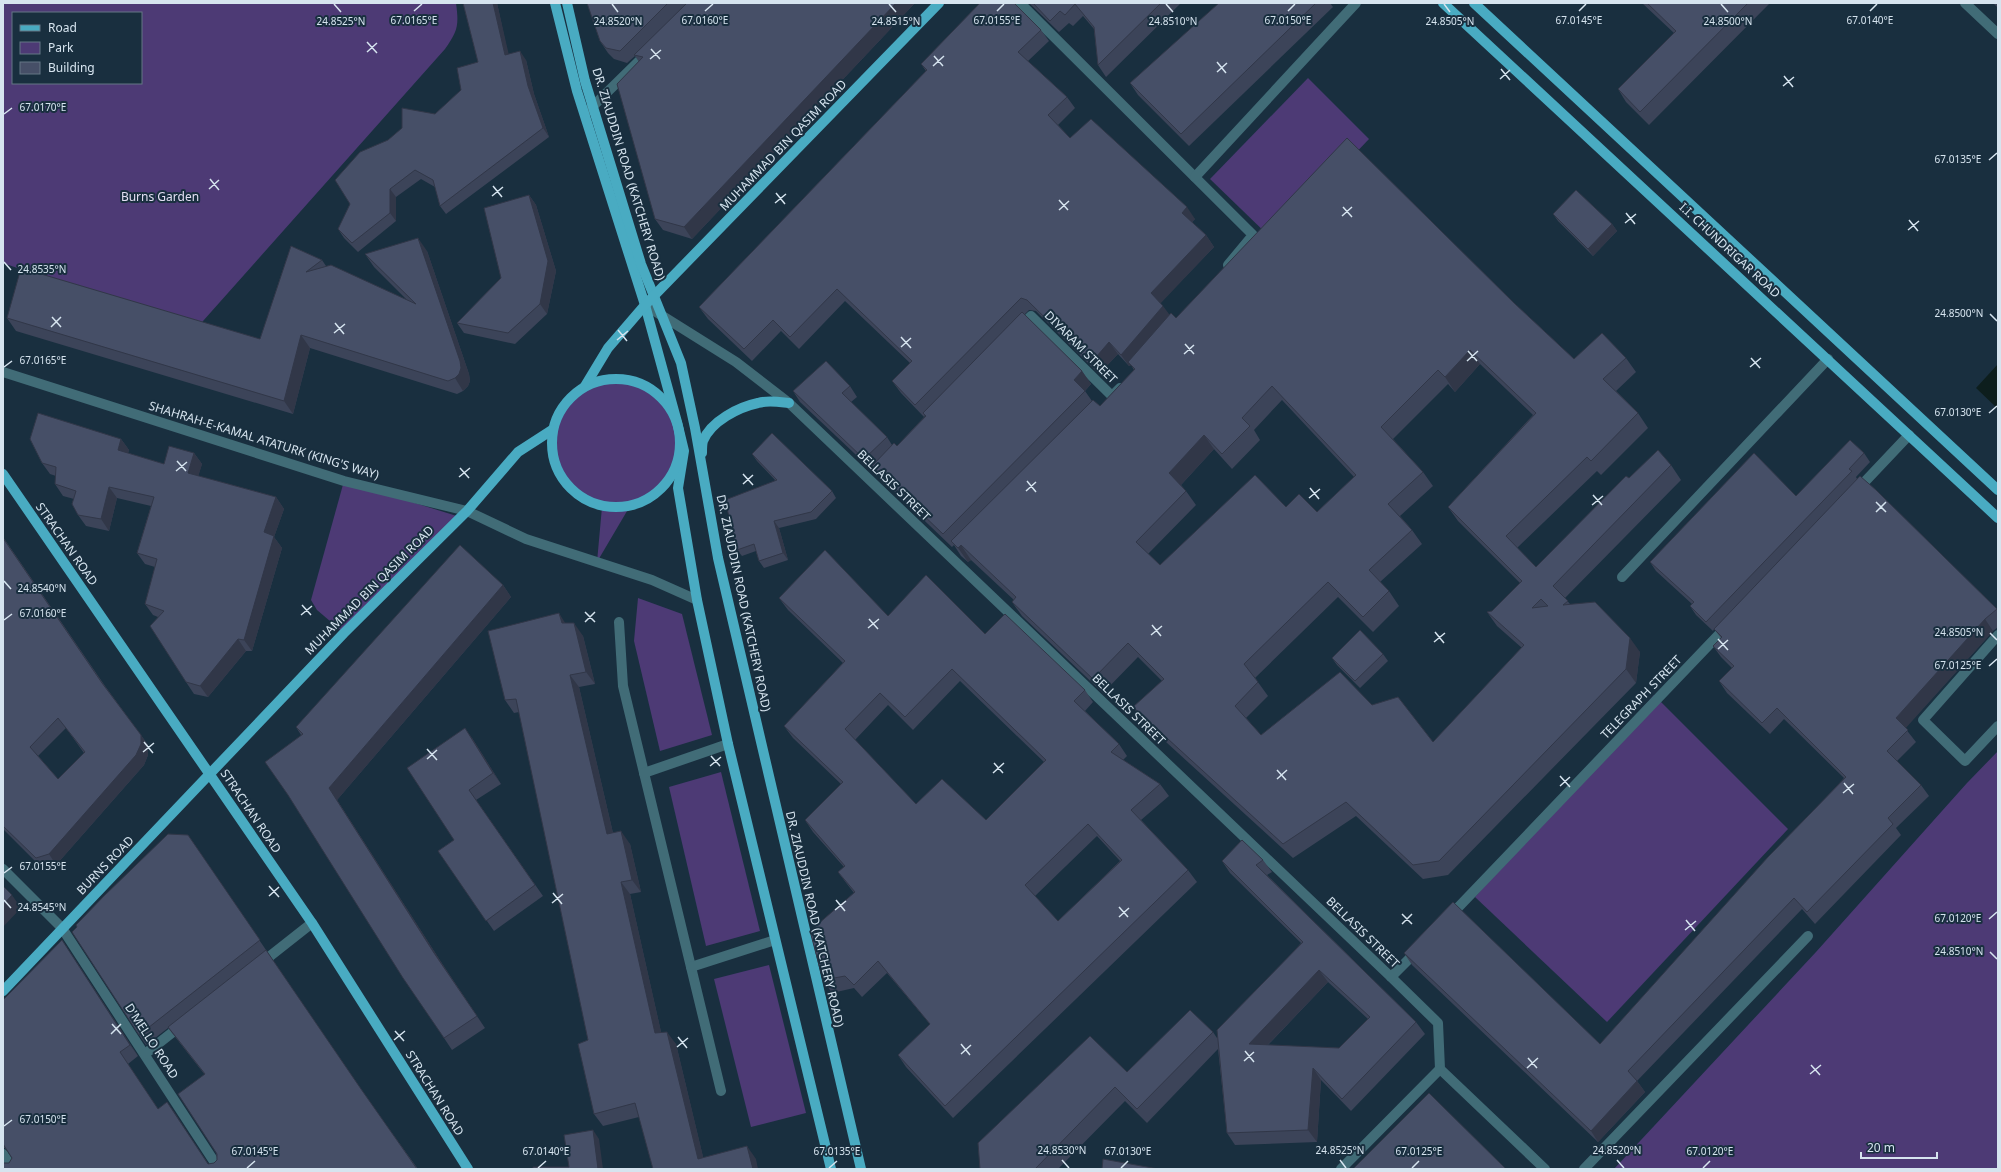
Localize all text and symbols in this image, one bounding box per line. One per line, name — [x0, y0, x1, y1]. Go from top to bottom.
legend — [12, 12, 142, 84]
text: 67.0165°E — [391, 13, 437, 27]
text: 67.0160°E — [682, 13, 728, 27]
text: 67.0155°E — [974, 13, 1020, 27]
text: 67.0150°E — [1265, 13, 1311, 27]
text: 67.0145°E — [1556, 13, 1602, 27]
text: 67.0140°E — [1847, 13, 1893, 27]
text: 24.8525°N — [317, 14, 365, 28]
text: 24.8520°N — [594, 14, 642, 28]
text: 24.8515°N — [872, 14, 920, 28]
text: 24.8510°N — [1149, 14, 1197, 28]
text: 24.8505°N — [1426, 14, 1474, 28]
text: 24.8500°N — [1704, 14, 1752, 28]
text: Road — [48, 19, 77, 36]
text: Park — [48, 39, 74, 56]
text: Building — [48, 59, 95, 76]
street label: DR. ZIAUDDIN ROAD (KATCHERY ROAD) — [589, 66, 670, 283]
street label: MUHAMMAD BIN QASIM ROAD — [716, 76, 850, 214]
text: 67.0170°E — [20, 100, 66, 114]
text: 67.0135°E — [1935, 152, 1981, 166]
park label: Burns Garden — [121, 188, 199, 205]
street label: I.I. CHUNDRIGAR ROAD — [1676, 199, 1784, 302]
text: 24.8535°N — [18, 262, 66, 276]
text: 24.8500°N — [1935, 306, 1983, 320]
street label: DIYARAM STREET — [1041, 307, 1121, 387]
text: 67.0165°E — [20, 353, 66, 367]
street label: SHAHRAH-E-KAMAL ATATURK (KING'S WAY) — [147, 397, 382, 483]
text: 67.0130°E — [1935, 405, 1981, 419]
street label: BELLASIS STREET — [854, 446, 935, 525]
street label: DR. ZIAUDDIN ROAD (KATCHERY ROAD) — [713, 493, 775, 713]
street label: STRACHAN ROAD — [32, 499, 102, 589]
street label: MUHAMMAD BIN QASIM ROAD — [301, 522, 437, 658]
text: 24.8540°N — [18, 581, 66, 595]
text: 67.0160°E — [20, 606, 66, 620]
text: 24.8505°N — [1935, 625, 1983, 639]
street label: TELEGRAPH STREET — [1597, 651, 1686, 743]
text: 67.0125°E — [1935, 658, 1981, 672]
street label: BELLASIS STREET — [1089, 670, 1170, 749]
street label: STRACHAN ROAD — [217, 766, 285, 856]
street label: DR. ZIAUDDIN ROAD (KATCHERY ROAD) — [782, 809, 848, 1029]
street label: BURNS ROAD — [73, 832, 138, 898]
text: 67.0155°E — [20, 859, 66, 873]
street label: BELLASIS STREET — [1323, 893, 1404, 972]
text: 24.8545°N — [18, 900, 66, 914]
text: 67.0120°E — [1935, 911, 1981, 925]
text: 24.8510°N — [1935, 944, 1983, 958]
street label: D'MELLO ROAD — [121, 1000, 183, 1082]
street label: STRACHAN ROAD — [402, 1047, 468, 1139]
text: 67.0150°E — [20, 1112, 66, 1126]
scale bar — [1861, 1134, 1937, 1160]
text: 20 m — [1867, 1139, 1895, 1156]
text: 24.8530°N — [1038, 1143, 1086, 1157]
text: 24.8525°N — [1316, 1143, 1364, 1157]
text: 24.8520°N — [1593, 1143, 1641, 1157]
text: 67.0145°E — [232, 1144, 278, 1158]
text: 67.0140°E — [523, 1144, 569, 1158]
text: 67.0135°E — [814, 1144, 860, 1158]
text: 67.0130°E — [1105, 1144, 1151, 1158]
text: 67.0125°E — [1396, 1144, 1442, 1158]
text: 67.0120°E — [1687, 1144, 1733, 1158]

